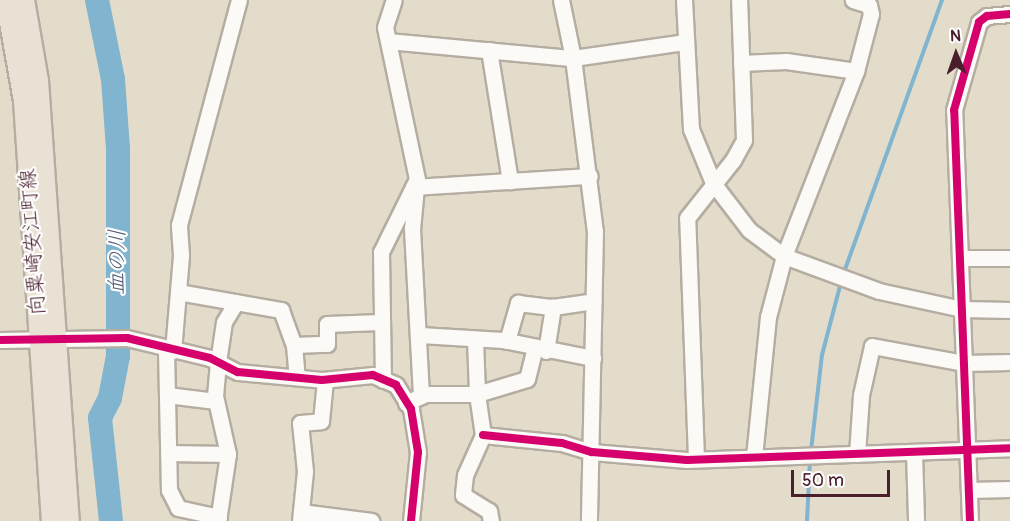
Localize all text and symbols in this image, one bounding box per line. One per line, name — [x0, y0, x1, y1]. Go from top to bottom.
north arrow — [926, 24, 986, 84]
text: N — [950, 26, 961, 46]
street label: 向粟崎安江町線 — [15, 168, 51, 316]
water label: 血の川 — [105, 229, 131, 295]
scale bar — [794, 458, 893, 496]
text: 50 m — [802, 469, 844, 492]

